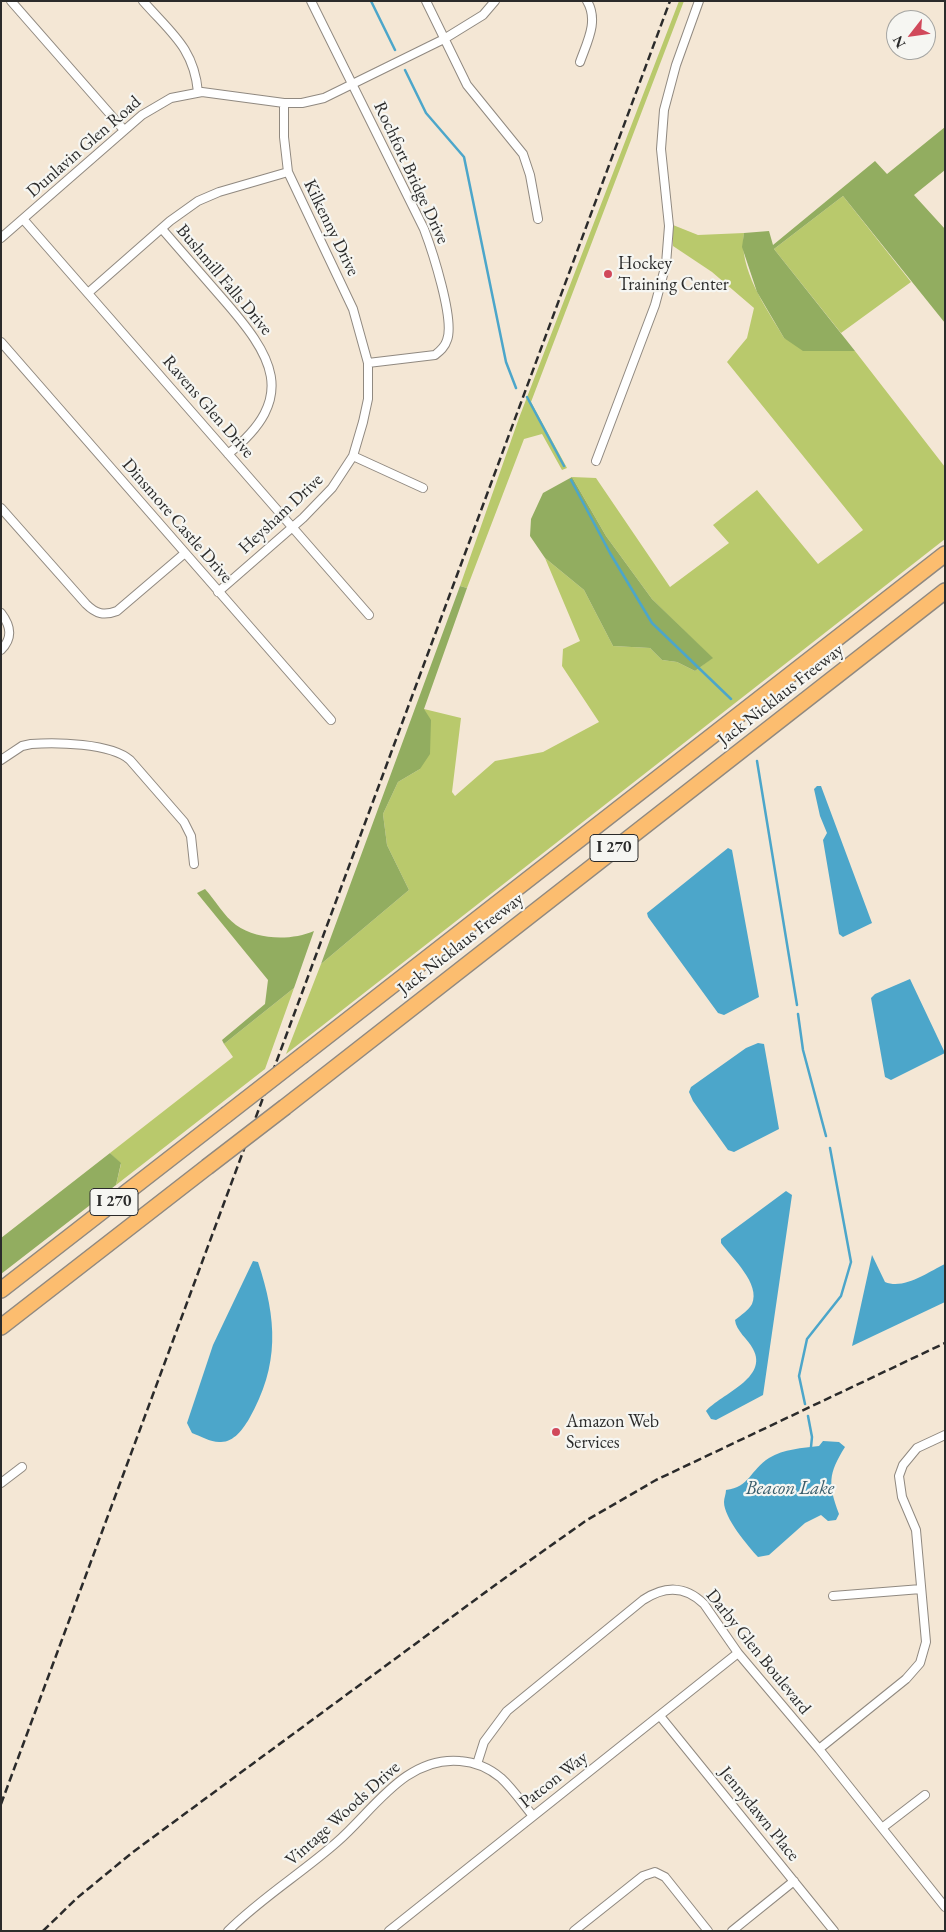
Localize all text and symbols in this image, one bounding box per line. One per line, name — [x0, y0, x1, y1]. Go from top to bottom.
north arrow — [886, 10, 936, 60]
text: N — [888, 33, 910, 51]
street label: Dunlavin Glen Road — [22, 92, 146, 202]
street label: Rochfort Bridge Drive — [369, 98, 453, 248]
street label: Kilkenny Drive — [298, 176, 364, 280]
street label: Bushmill Falls Drive — [171, 220, 277, 340]
place label: Hockey Training Center — [618, 253, 729, 296]
marker: Hockey Training Center — [602, 268, 614, 280]
street label: Ravens Glen Drive — [158, 351, 258, 463]
street label: Dinsmore Castle Drive — [117, 454, 237, 588]
street label: Heysham Drive — [234, 469, 328, 559]
street label: Jack Nicklaus Freeway — [714, 639, 848, 751]
road number: I 270 — [590, 834, 638, 861]
street label: Jack Nicklaus Freeway — [394, 888, 528, 1000]
road number: I 270 — [90, 1188, 138, 1216]
place label: Amazon Web Services — [566, 1411, 659, 1454]
marker: Amazon Web Services — [550, 1426, 562, 1438]
water label: Beacon Lake — [746, 1478, 834, 1500]
street label: Darby Glen Boulevard — [701, 1585, 815, 1719]
street label: Patcon Way — [516, 1747, 592, 1813]
street label: Vintage Woods Drive — [281, 1757, 405, 1871]
street label: Jennydawn Place — [714, 1762, 804, 1866]

